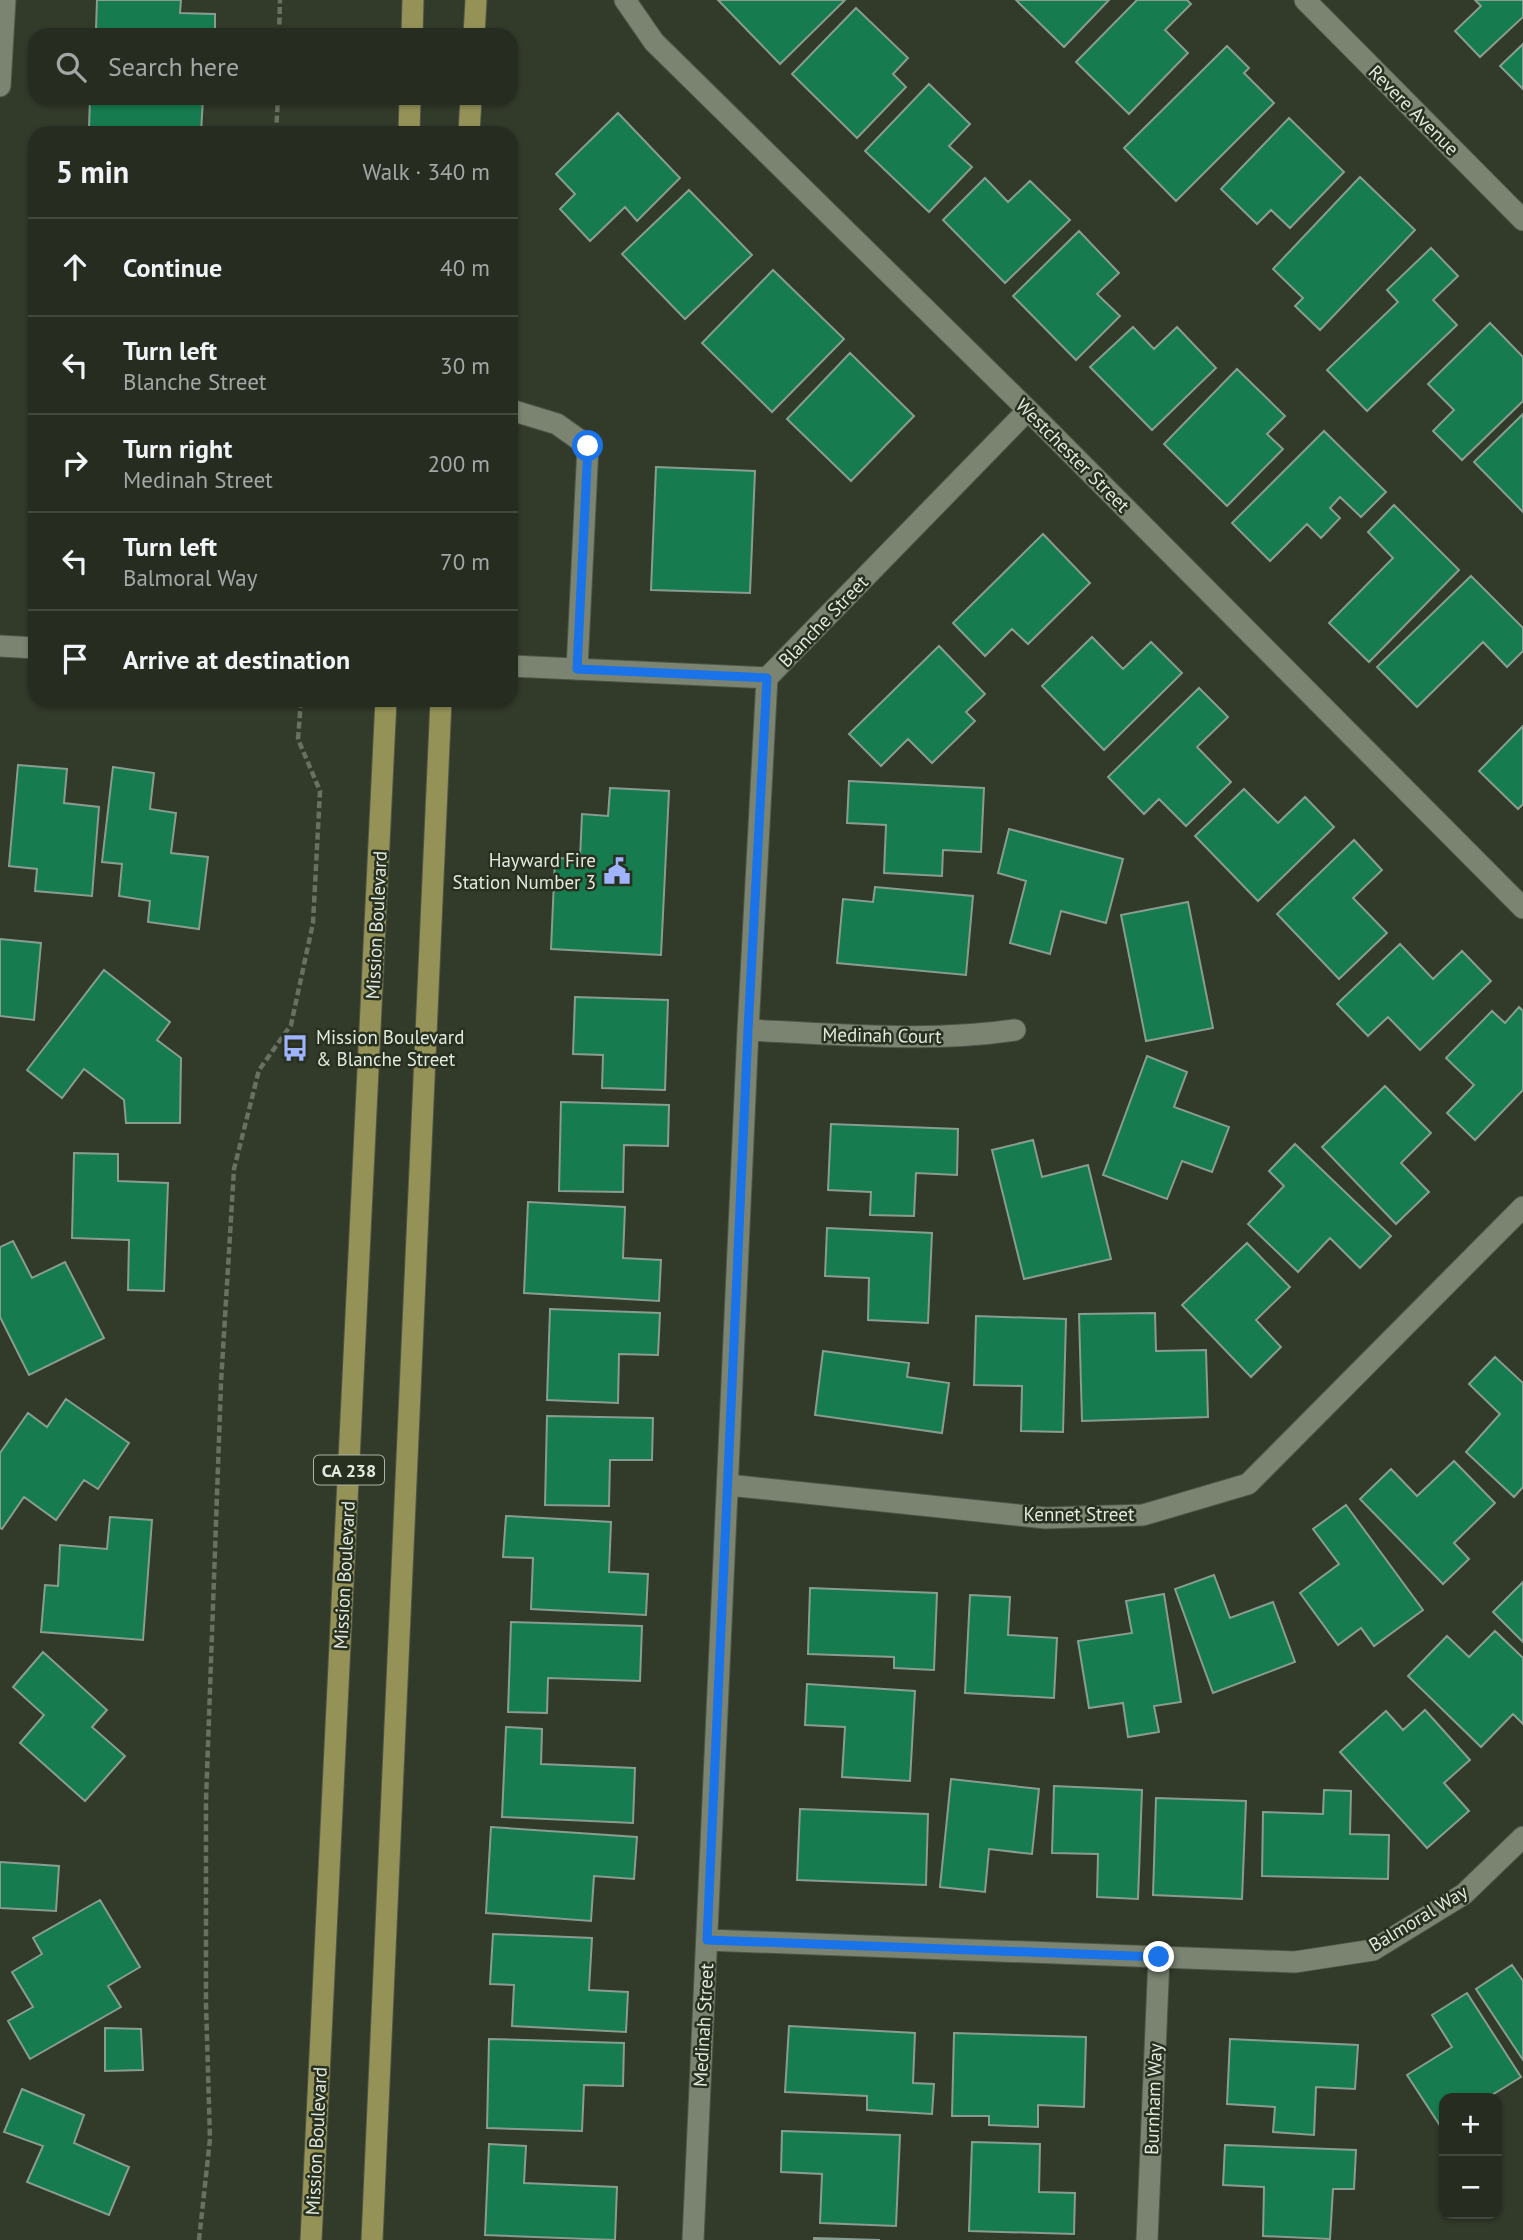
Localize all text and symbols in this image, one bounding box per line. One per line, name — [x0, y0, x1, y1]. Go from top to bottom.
search box — [28, 28, 518, 105]
icon: search — [52, 48, 90, 86]
text: Search here — [108, 50, 239, 83]
street label: Revere Avenue — [1364, 60, 1464, 160]
text: 5 min — [56, 152, 129, 191]
text: Walk · 340 m — [363, 157, 490, 186]
icon: ahead — [56, 248, 94, 286]
text: Continue — [123, 251, 222, 284]
text: 40 m — [440, 253, 490, 282]
text: Turn left — [123, 334, 217, 367]
icon: left — [56, 346, 94, 384]
text: 30 m — [440, 351, 490, 380]
text: Blanche Street — [123, 367, 267, 396]
street label: Westchester Street — [1011, 393, 1135, 517]
route start — [572, 430, 603, 461]
text: Turn right — [123, 432, 232, 465]
icon: right — [56, 444, 94, 482]
text: 200 m — [428, 449, 490, 478]
text: Medinah Street — [123, 465, 273, 494]
text: Turn left — [123, 530, 217, 563]
icon: left — [56, 542, 94, 580]
text: 70 m — [440, 547, 490, 576]
text: Balmoral Way — [123, 563, 257, 592]
street label: Blanche Street — [773, 570, 873, 672]
icon: arrive — [56, 640, 94, 678]
text: Arrive at destination — [123, 643, 350, 676]
place label: Hayward Fire Station Number 3 — [453, 848, 596, 894]
street label: Mission Boulevard — [360, 850, 392, 1000]
public building icon: Hayward Fire Station Number 3 — [602, 856, 632, 886]
street label: Medinah Court — [822, 1022, 942, 1048]
place label: Mission Boulevard & Blanche Street — [316, 1025, 464, 1071]
bus stop icon: Mission Boulevard & Blanche Street — [280, 1033, 310, 1063]
road number: CA 238 — [314, 1456, 384, 1484]
street label: Mission Boulevard — [328, 1500, 360, 1650]
street label: Kennet Street — [1024, 1502, 1135, 1526]
street label: Balmoral Way — [1364, 1879, 1472, 1957]
route end — [1143, 1941, 1174, 1972]
street label: Medinah Street — [688, 1962, 718, 2087]
street label: Burnham Way — [1139, 2043, 1167, 2155]
street label: Mission Boulevard — [300, 2066, 332, 2216]
map controls — [1439, 2093, 1502, 2219]
button: + — [1439, 2093, 1502, 2156]
button: − — [1439, 2156, 1502, 2219]

